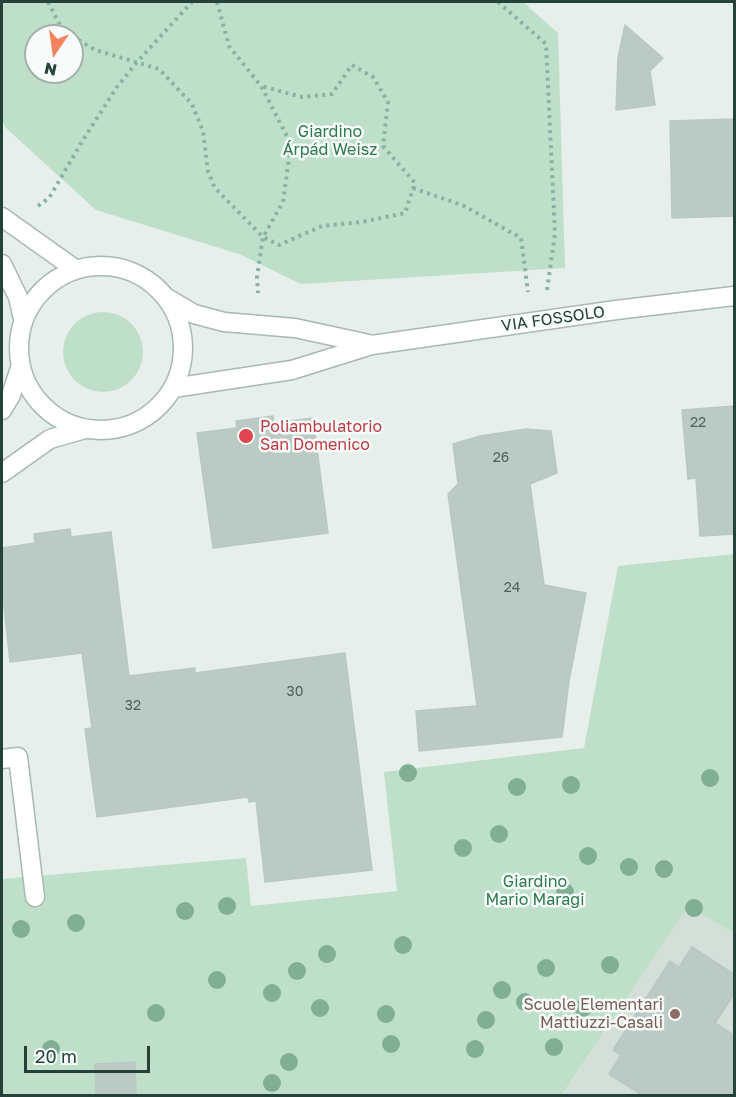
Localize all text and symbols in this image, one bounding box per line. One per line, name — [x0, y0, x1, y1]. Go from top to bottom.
north arrow — [24, 24, 84, 84]
text: N — [42, 58, 59, 81]
park label: Giardino Árpád Weisz — [283, 122, 377, 160]
street label: VIA FOSSOLO — [500, 302, 606, 336]
house number: 22 — [690, 415, 706, 431]
place label: Poliambulatorio San Domenico — [260, 417, 382, 455]
marker: Poliambulatorio San Domenico — [237, 427, 255, 445]
house number: 26 — [493, 450, 509, 466]
house number: 24 — [504, 580, 520, 596]
house number: 30 — [287, 684, 303, 700]
house number: 32 — [125, 698, 141, 714]
park label: Giardino Mario Maragi — [486, 872, 584, 910]
place label: Scuole Elementari Mattiuzzi-Casali — [523, 995, 663, 1033]
marker: Scuole Elementari Mattiuzzi-Casali — [668, 1007, 682, 1021]
scale bar — [27, 1034, 153, 1072]
text: 20 m — [35, 1045, 77, 1067]

